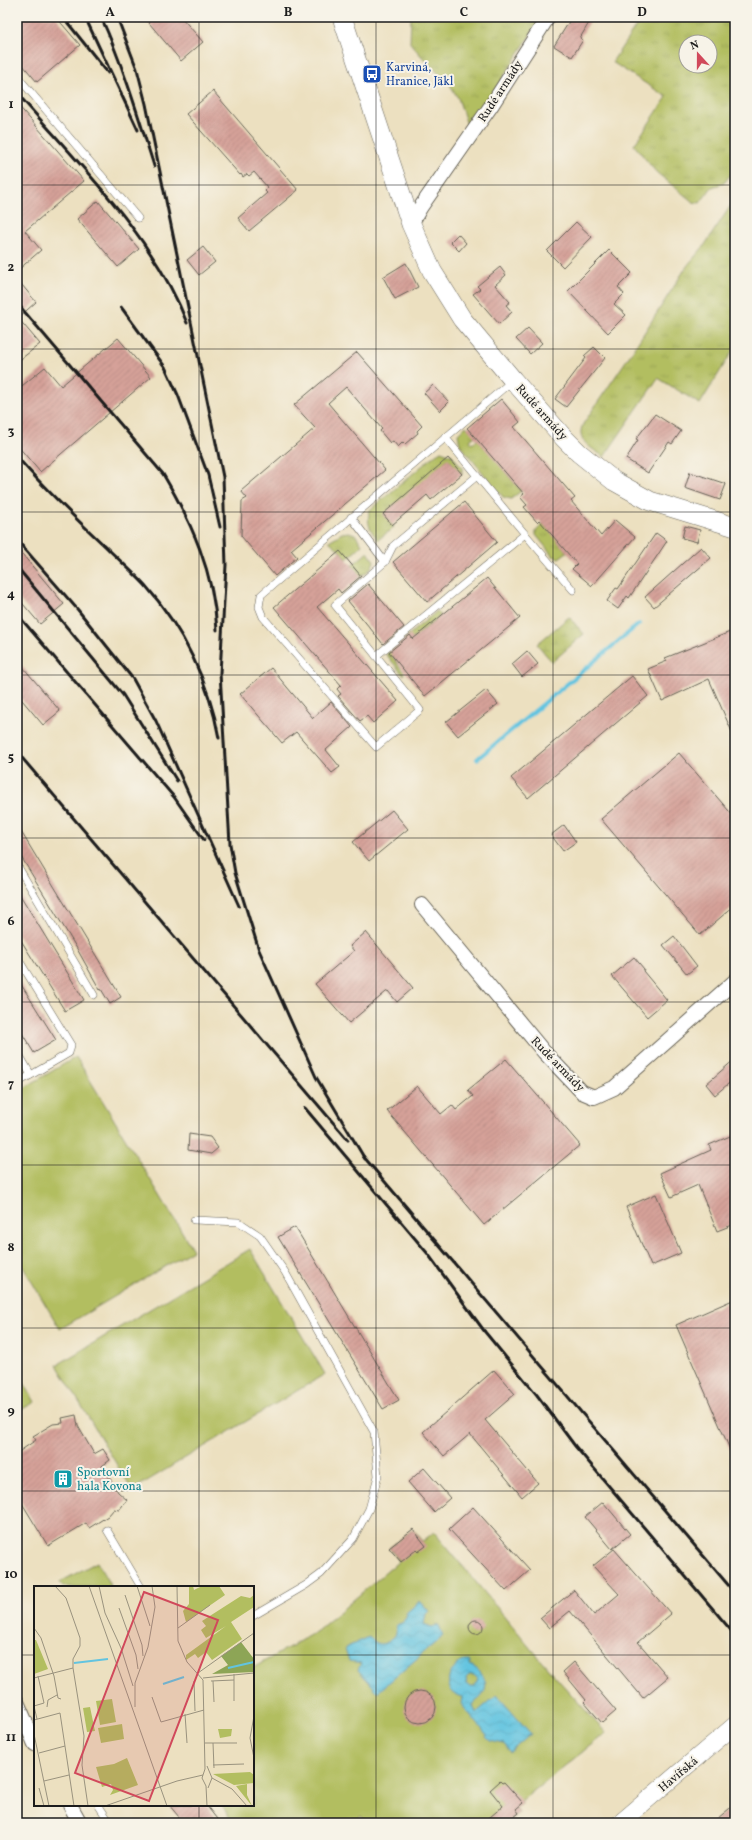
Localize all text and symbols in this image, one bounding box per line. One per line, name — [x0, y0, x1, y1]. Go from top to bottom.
text: A — [105, 4, 115, 22]
text: B — [284, 4, 293, 22]
text: C — [460, 4, 468, 22]
text: D — [637, 4, 647, 22]
north arrow — [678, 34, 718, 74]
text: N — [689, 38, 701, 54]
street label: Rudé armády — [475, 57, 527, 126]
place label: Karviná, Hranice, Jäkl — [386, 60, 454, 90]
bus stop icon: Karviná, Hranice, Jäkl — [361, 63, 383, 85]
text: 1 — [8, 96, 14, 114]
text: 2 — [8, 259, 15, 277]
street label: Rudé armády — [512, 381, 571, 445]
text: 3 — [8, 423, 15, 441]
text: 4 — [7, 586, 15, 604]
text: 5 — [8, 749, 14, 767]
text: 6 — [7, 913, 15, 931]
street label: Rudé armády — [527, 1034, 588, 1096]
text: 7 — [8, 1076, 14, 1094]
text: 8 — [7, 1239, 15, 1257]
text: 9 — [7, 1402, 15, 1420]
place label: Sportovní hala Kovona — [77, 1465, 142, 1495]
building icon: Sportovní hala Kovona — [52, 1468, 74, 1490]
text: 10 — [4, 1566, 18, 1584]
inset map — [34, 1586, 254, 1806]
text: 11 — [6, 1729, 16, 1747]
street label: Havířská — [655, 1753, 702, 1796]

